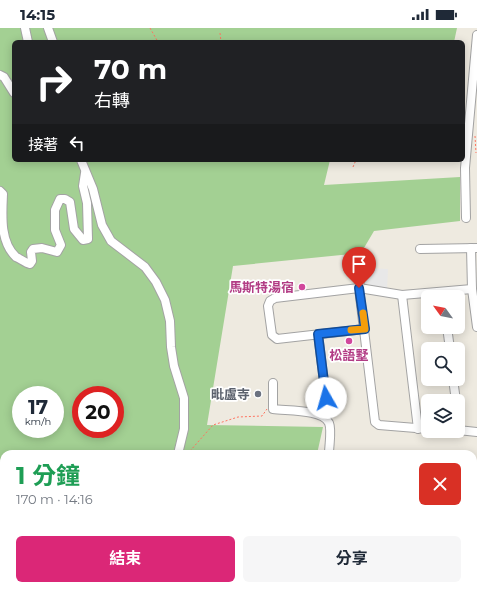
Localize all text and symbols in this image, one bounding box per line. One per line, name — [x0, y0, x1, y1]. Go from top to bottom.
text: 14:15 — [20, 5, 55, 24]
text: 70 m — [94, 52, 167, 86]
icon: right — [28, 56, 80, 108]
text: 右轉 — [94, 90, 130, 112]
icon: left — [66, 132, 88, 154]
text: 接著 — [28, 135, 58, 154]
pin — [342, 247, 376, 288]
icon: arrive — [348, 253, 370, 275]
place label: 馬斯特湯宿 — [229, 279, 294, 295]
marker: 馬斯特湯宿 — [297, 282, 307, 292]
north arrow — [421, 290, 465, 334]
map controls — [421, 290, 465, 438]
marker: 松語墅 — [344, 336, 354, 346]
button: search — [421, 342, 465, 386]
place label: 松語墅 — [329, 347, 369, 363]
position arrow — [305, 377, 347, 419]
speed limit sign: 20 — [72, 386, 124, 438]
place label: 毗盧寺 — [211, 386, 250, 402]
marker: 毗盧寺 — [253, 389, 263, 399]
button: layers — [421, 394, 465, 438]
text: 17 — [28, 395, 48, 419]
text: km/h — [25, 415, 51, 428]
text: 1 分鐘 — [16, 461, 80, 490]
button: close — [419, 463, 461, 505]
text: 170 m · 14:16 — [16, 491, 93, 507]
button: 結束 — [16, 536, 235, 582]
button: 分享 — [243, 536, 461, 582]

